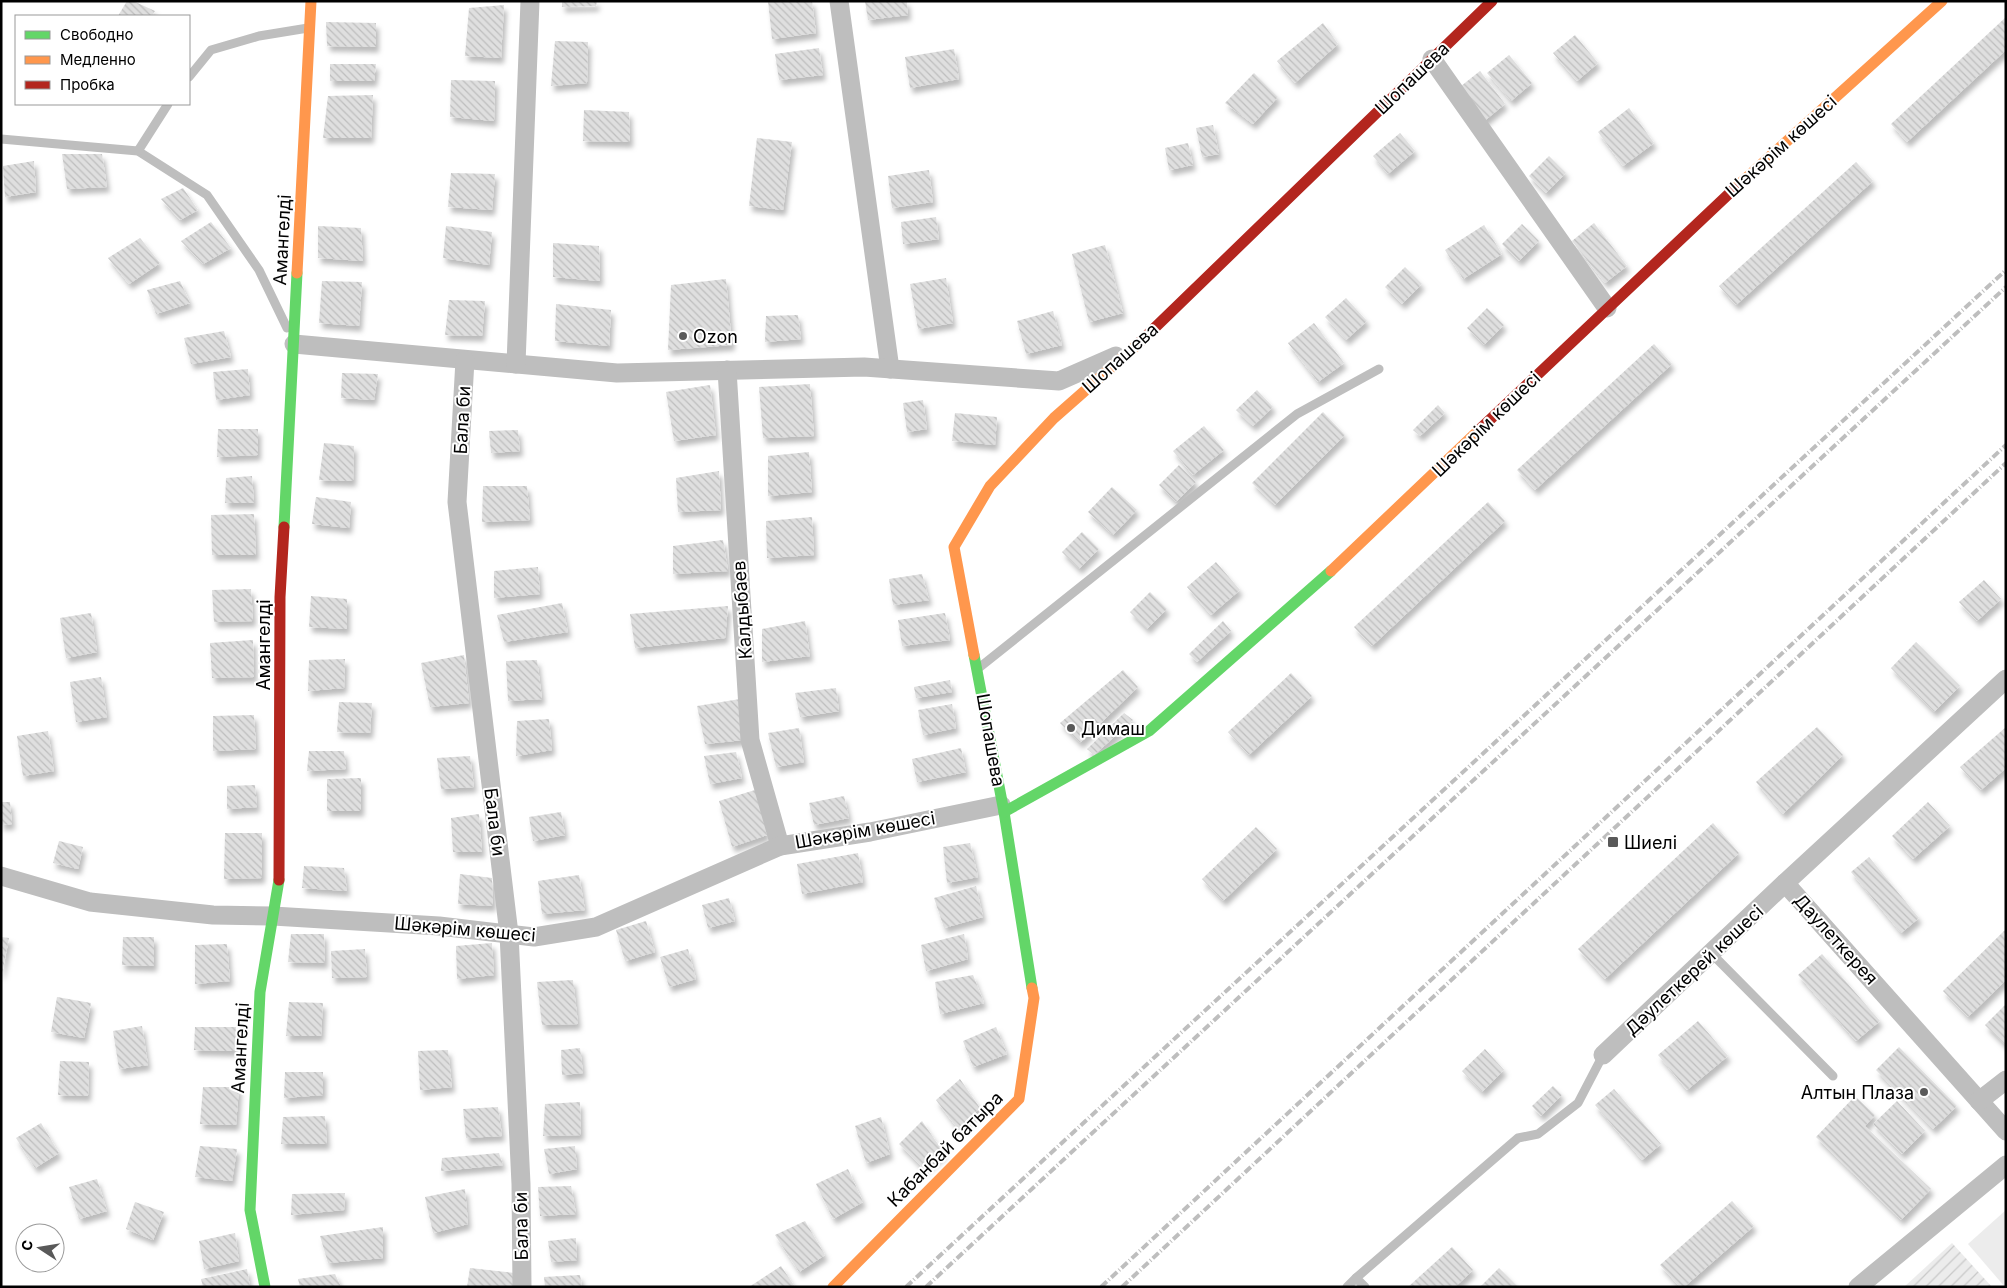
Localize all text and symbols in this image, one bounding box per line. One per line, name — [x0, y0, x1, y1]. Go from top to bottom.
legend — [15, 15, 190, 105]
text: Свободно — [60, 25, 134, 44]
street label: Шопашева — [1371, 38, 1453, 118]
text: Медленно — [60, 50, 136, 69]
text: Пробка — [60, 75, 115, 94]
street label: Шәкәрім көшесі — [1721, 91, 1841, 201]
street label: Амангелді — [269, 194, 295, 286]
street label: Шопашева — [1078, 319, 1162, 397]
place label: Ozon — [693, 326, 738, 347]
marker: Ozon — [677, 330, 689, 342]
street label: Шәкәрім көшесі — [1428, 367, 1544, 481]
street label: Бала би — [450, 385, 474, 455]
street label: Калдыбаев — [728, 560, 756, 660]
street label: Амангелді — [253, 599, 274, 691]
street label: Шопашева — [972, 692, 1010, 788]
place label: Димаш — [1081, 718, 1145, 739]
marker: Димаш — [1065, 722, 1077, 734]
street label: Бала би — [480, 787, 510, 857]
street label: Шәкәрім көшесі — [793, 807, 937, 853]
place label: Шиелі — [1624, 832, 1677, 853]
marker: Шиелі — [1606, 835, 1620, 849]
street label: Даулеткерея — [1790, 889, 1882, 989]
street label: Дәулеткерей көшесі — [1621, 901, 1767, 1039]
street label: Шәкәрім көшесі — [393, 912, 537, 946]
street label: Амангелді — [227, 1002, 253, 1094]
place label: Алтын Плаза — [1801, 1082, 1914, 1103]
marker: Алтын Плаза — [1918, 1086, 1930, 1098]
street label: Кабанбай батыра — [883, 1087, 1007, 1211]
street label: Бала би — [510, 1192, 532, 1260]
north arrow — [15, 1223, 65, 1273]
text: С — [17, 1238, 36, 1252]

